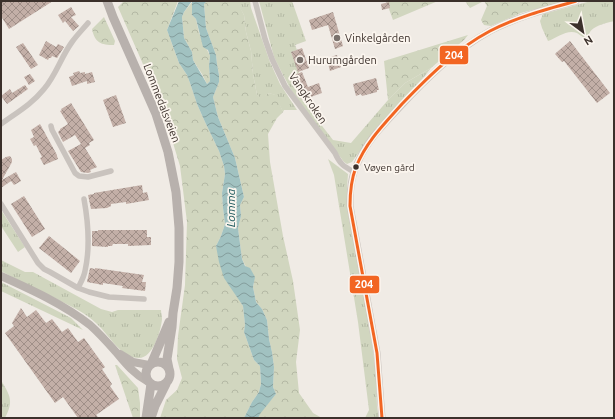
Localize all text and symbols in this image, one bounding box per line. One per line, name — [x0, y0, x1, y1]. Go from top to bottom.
north arrow — [563, 12, 603, 52]
place label: Vinkelgården — [345, 32, 411, 44]
marker: Vinkelgården — [332, 33, 342, 43]
text: N — [582, 33, 595, 48]
line badge: 204 — [439, 45, 469, 65]
text: 204 — [445, 49, 463, 61]
place label: Hurumgården — [308, 54, 377, 66]
marker: Hurumgården — [295, 55, 305, 65]
street label: Lommedalsveien — [141, 62, 183, 144]
street label: Vangkroken — [287, 70, 329, 126]
marker: Vøyen gård — [351, 162, 361, 172]
place label: Vøyen gård — [364, 162, 415, 173]
water label: Lomma — [224, 188, 237, 227]
line badge: 204 — [349, 275, 380, 294]
text: 204 — [355, 278, 373, 290]

